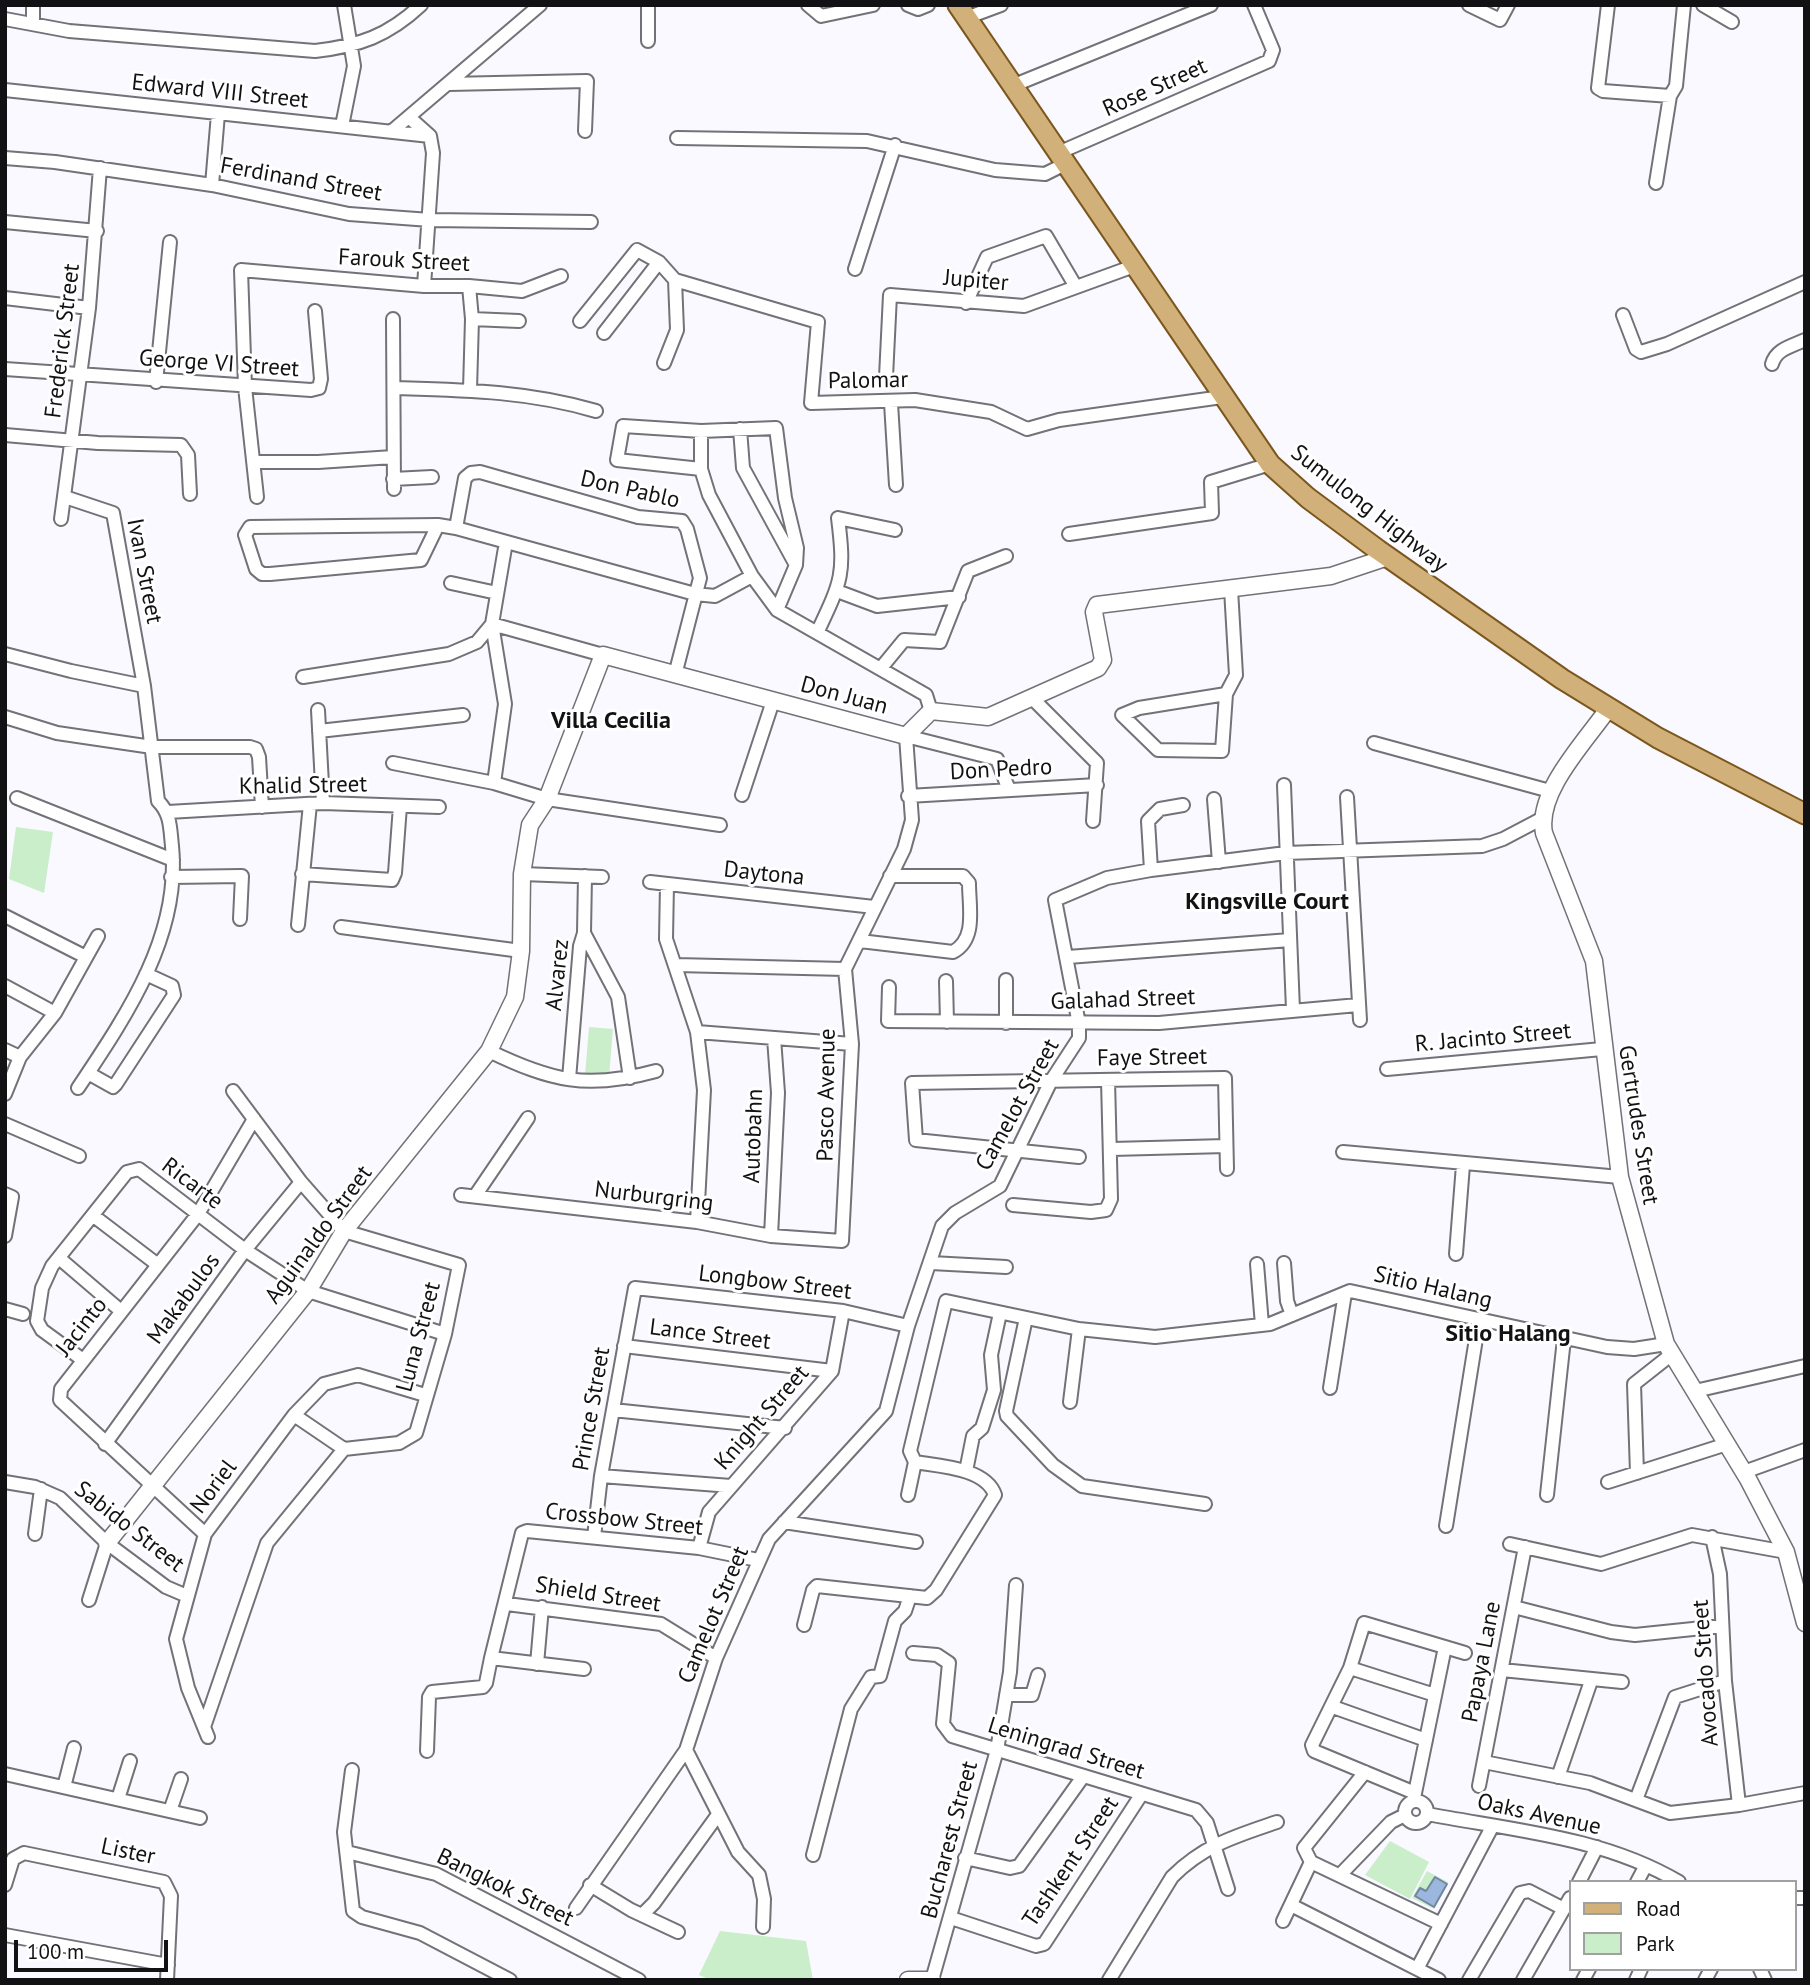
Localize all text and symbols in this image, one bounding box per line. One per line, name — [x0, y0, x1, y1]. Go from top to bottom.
street label: Rose Street — [1099, 53, 1211, 123]
street label: Edward VIII Street — [130, 69, 310, 115]
street label: Ferdinand Street — [218, 152, 384, 208]
street label: Farouk Street — [337, 244, 471, 278]
street label: Frederick Street — [40, 262, 86, 420]
street label: Jupiter — [943, 264, 1009, 298]
street label: George VI Street — [138, 345, 300, 383]
street label: Palomar — [828, 367, 908, 395]
street label: Sumulong Highway — [1285, 439, 1453, 579]
street label: Don Pablo — [578, 465, 682, 515]
street label: Ivan Street — [120, 516, 168, 626]
street label: Don Juan — [797, 671, 891, 721]
district label: Villa Cecilia — [551, 707, 671, 735]
street label: Don Pedro — [949, 754, 1053, 786]
street label: Khalid Street — [239, 771, 367, 801]
street label: Daytona — [722, 856, 806, 892]
district label: Kingsville Court — [1185, 888, 1349, 916]
street label: Alvarez — [541, 938, 575, 1012]
street label: Galahad Street — [1050, 984, 1196, 1016]
street label: R. Jacinto Street — [1414, 1017, 1572, 1059]
street label: Pasco Avenue — [812, 1028, 842, 1162]
street label: Camelot Street — [970, 1034, 1066, 1176]
street label: Faye Street — [1097, 1043, 1207, 1073]
street label: Gertrudes Street — [1612, 1043, 1664, 1207]
street label: Autobahn — [739, 1088, 769, 1184]
street label: Ricarte — [156, 1152, 228, 1216]
street label: Aguinaldo Street — [260, 1160, 378, 1310]
street label: Nurburgring — [593, 1176, 715, 1218]
street label: Makabulos — [142, 1248, 226, 1350]
street label: Longbow Street — [697, 1260, 853, 1306]
street label: Sitio Halang — [1371, 1261, 1495, 1315]
street label: Luna Street — [391, 1279, 447, 1395]
street label: Jacinto — [50, 1292, 114, 1362]
street label: Lance Street — [648, 1314, 772, 1356]
district label: Sitio Halang — [1445, 1320, 1571, 1348]
street label: Prince Street — [568, 1345, 616, 1473]
street label: Knight Street — [709, 1360, 815, 1476]
street label: Noriel — [185, 1455, 243, 1519]
street label: Sabido Street — [69, 1476, 189, 1578]
street label: Crossbow Street — [544, 1498, 704, 1542]
street label: Camelot Street — [673, 1542, 755, 1688]
street label: Shield Street — [533, 1571, 663, 1619]
street label: Papaya Lane — [1457, 1599, 1507, 1725]
street label: Avocado Street — [1687, 1599, 1725, 1747]
street label: Leningrad Street — [984, 1712, 1148, 1786]
street label: Bucharest Street — [916, 1758, 984, 1922]
street label: Oaks Avenue — [1475, 1788, 1603, 1842]
street label: Tashkent Street — [1017, 1791, 1125, 1933]
street label: Lister — [98, 1833, 158, 1871]
street label: Bangkok Street — [432, 1843, 578, 1933]
legend — [1568, 1880, 1796, 1971]
text: Road — [1636, 1895, 1680, 1922]
scale bar — [18, 1926, 172, 1970]
text: Park — [1636, 1930, 1675, 1957]
text: 100 m — [27, 1938, 84, 1965]

